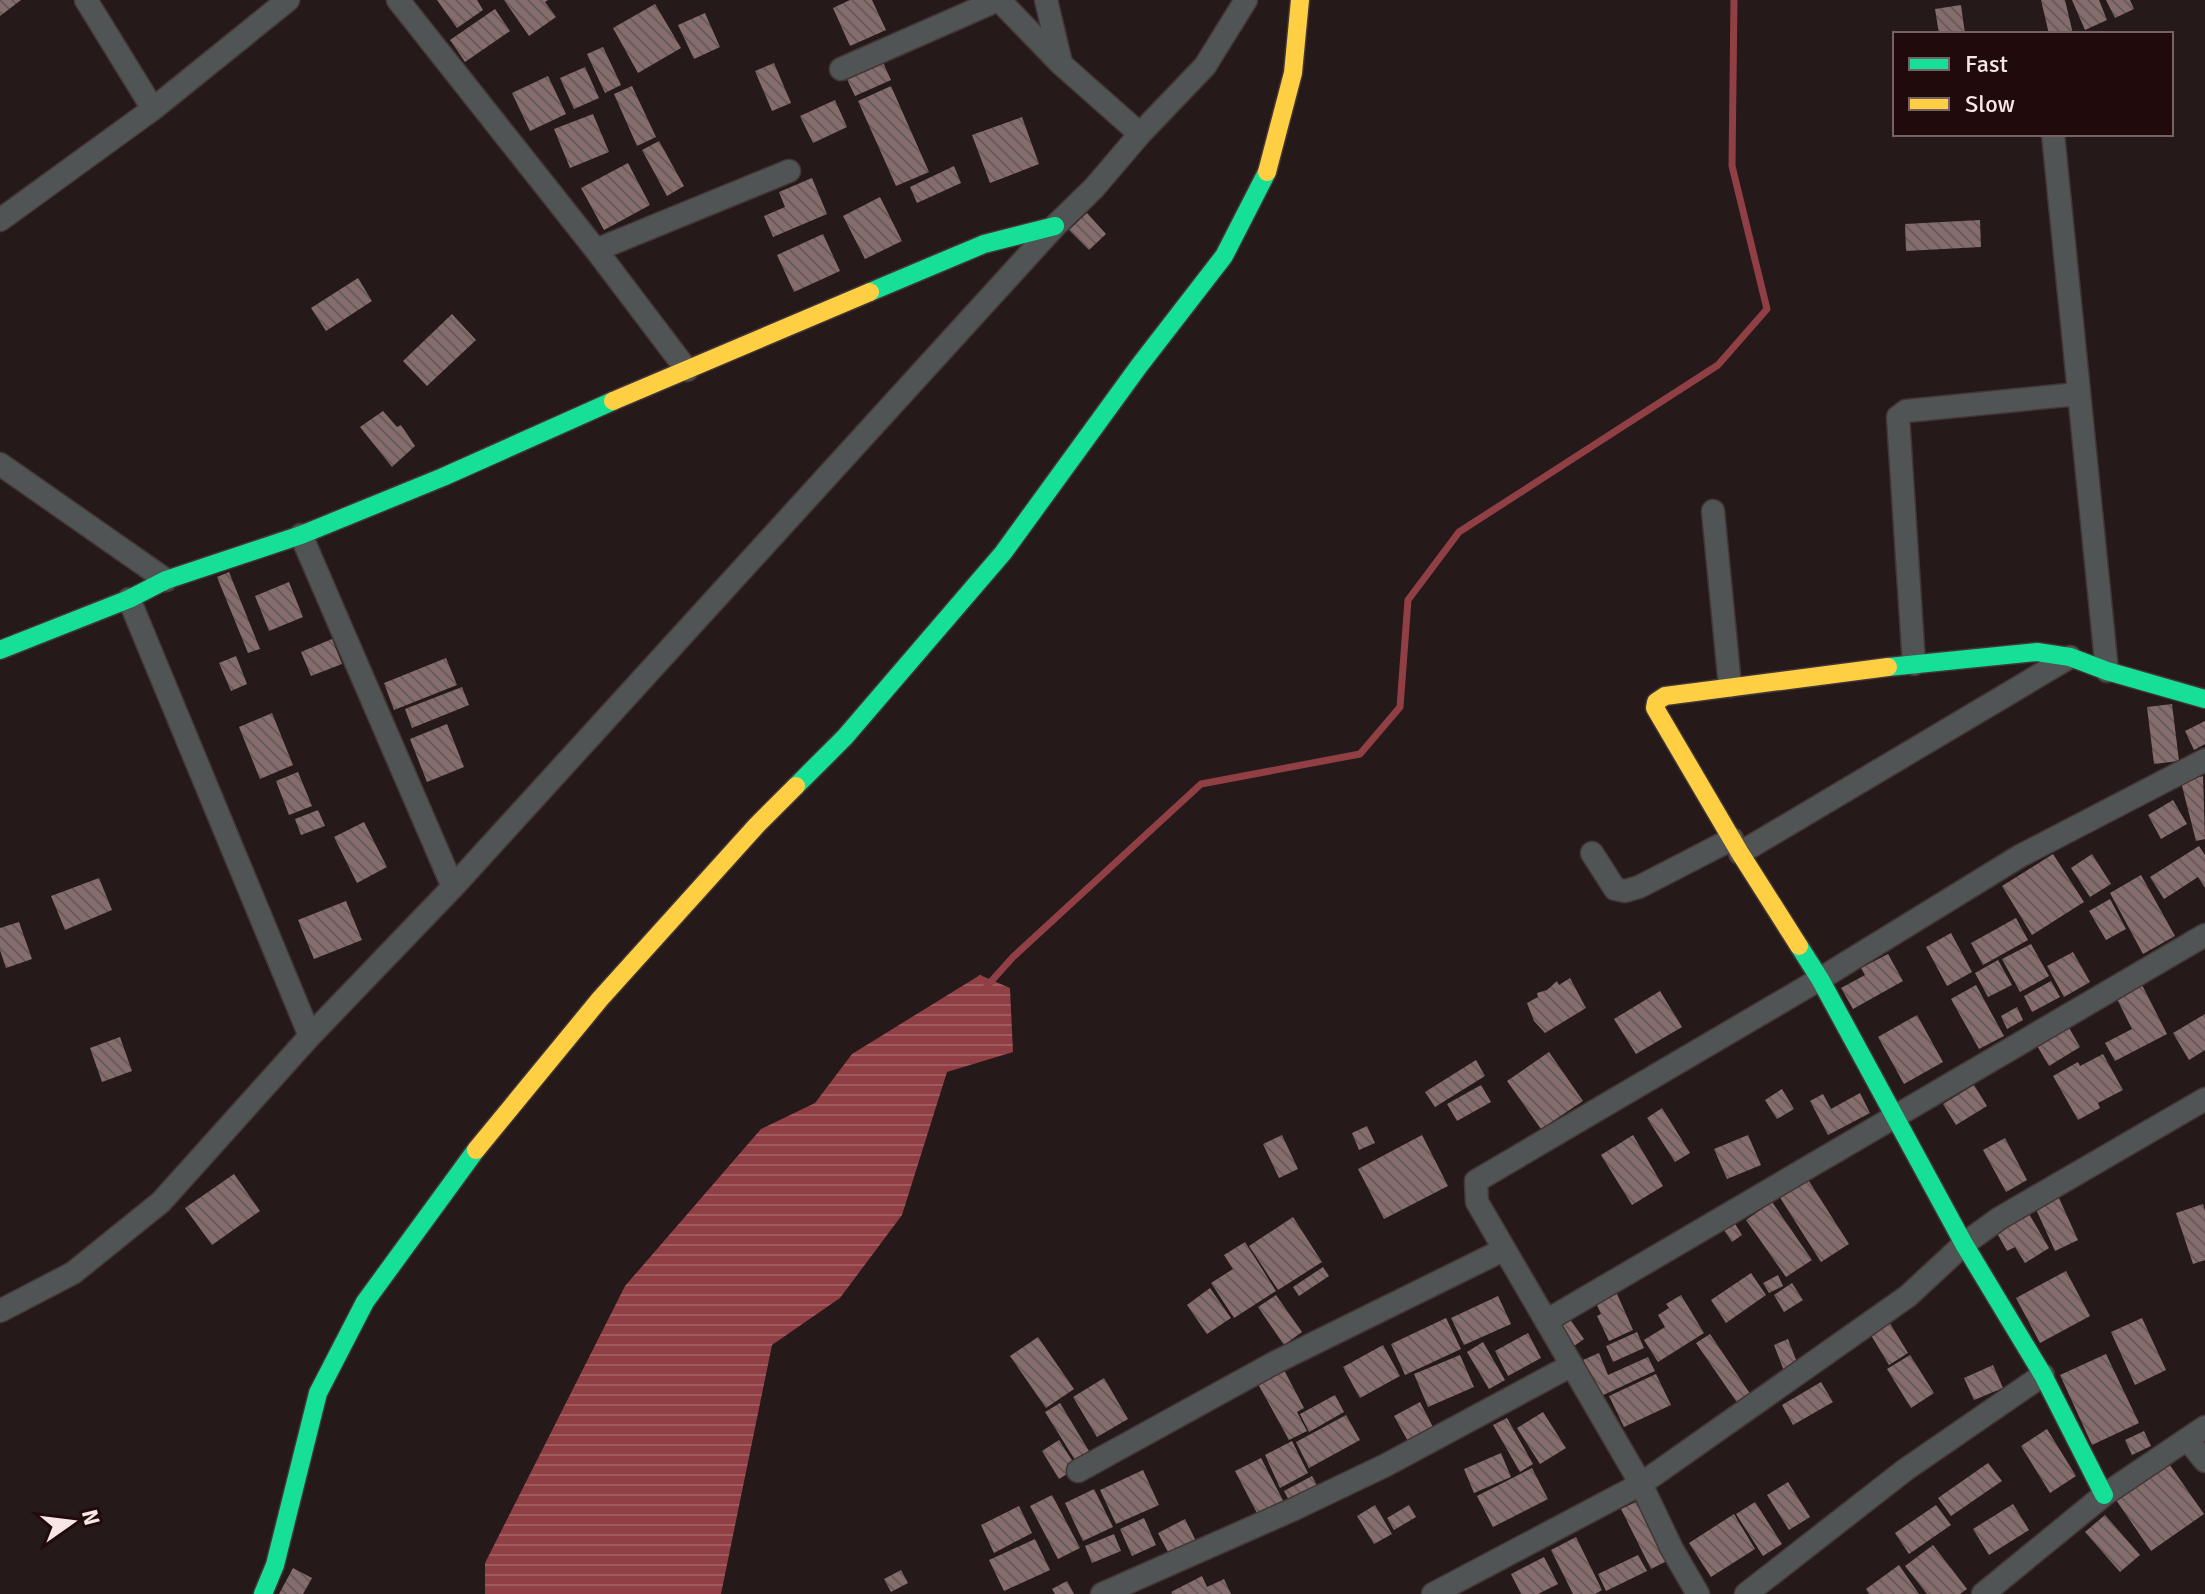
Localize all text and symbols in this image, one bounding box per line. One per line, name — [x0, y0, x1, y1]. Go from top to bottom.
legend — [1893, 32, 2173, 136]
text: Fast — [1965, 49, 2008, 79]
text: Slow — [1965, 89, 2015, 119]
north arrow — [32, 1482, 112, 1562]
text: N — [76, 1507, 106, 1528]

